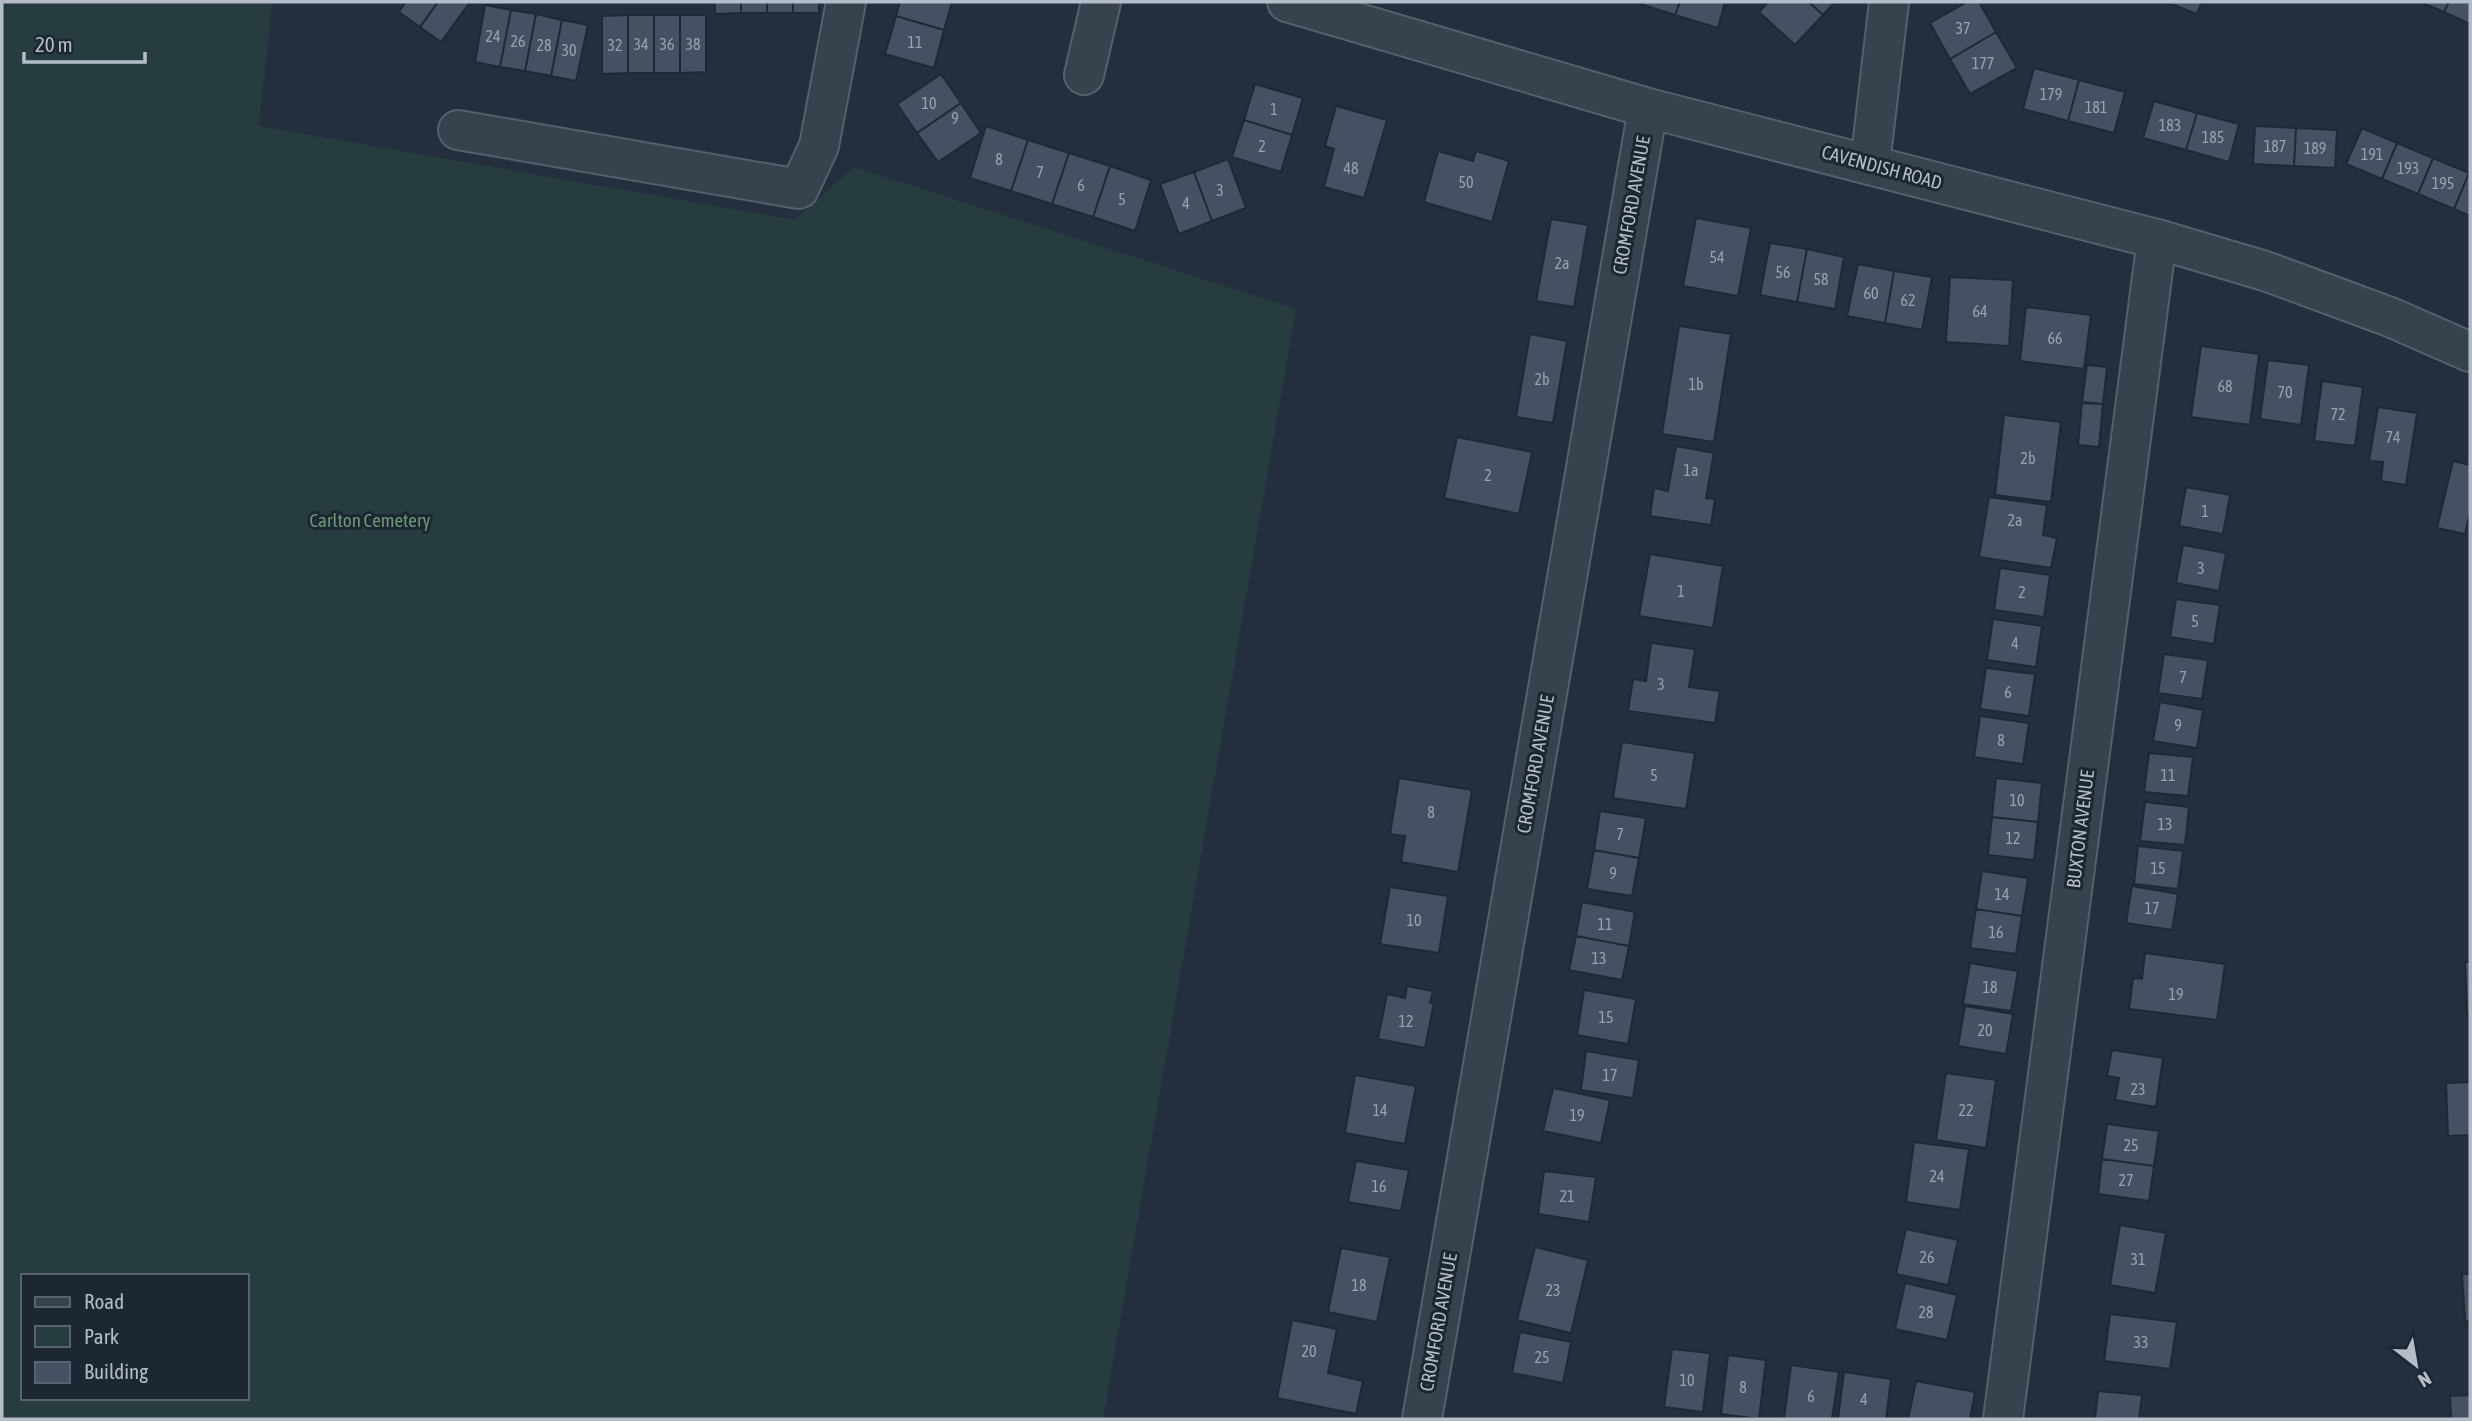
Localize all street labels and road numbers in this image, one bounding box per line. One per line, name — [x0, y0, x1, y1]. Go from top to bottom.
street label: CROMFORD AVENUE — [1608, 134, 1654, 276]
street label: CAVENDISH ROAD — [1819, 140, 1945, 194]
street label: CROMFORD AVENUE — [1512, 693, 1558, 835]
street label: BUXTON AVENUE — [2062, 769, 2098, 889]
street label: CROMFORD AVENUE — [1415, 1251, 1461, 1393]

